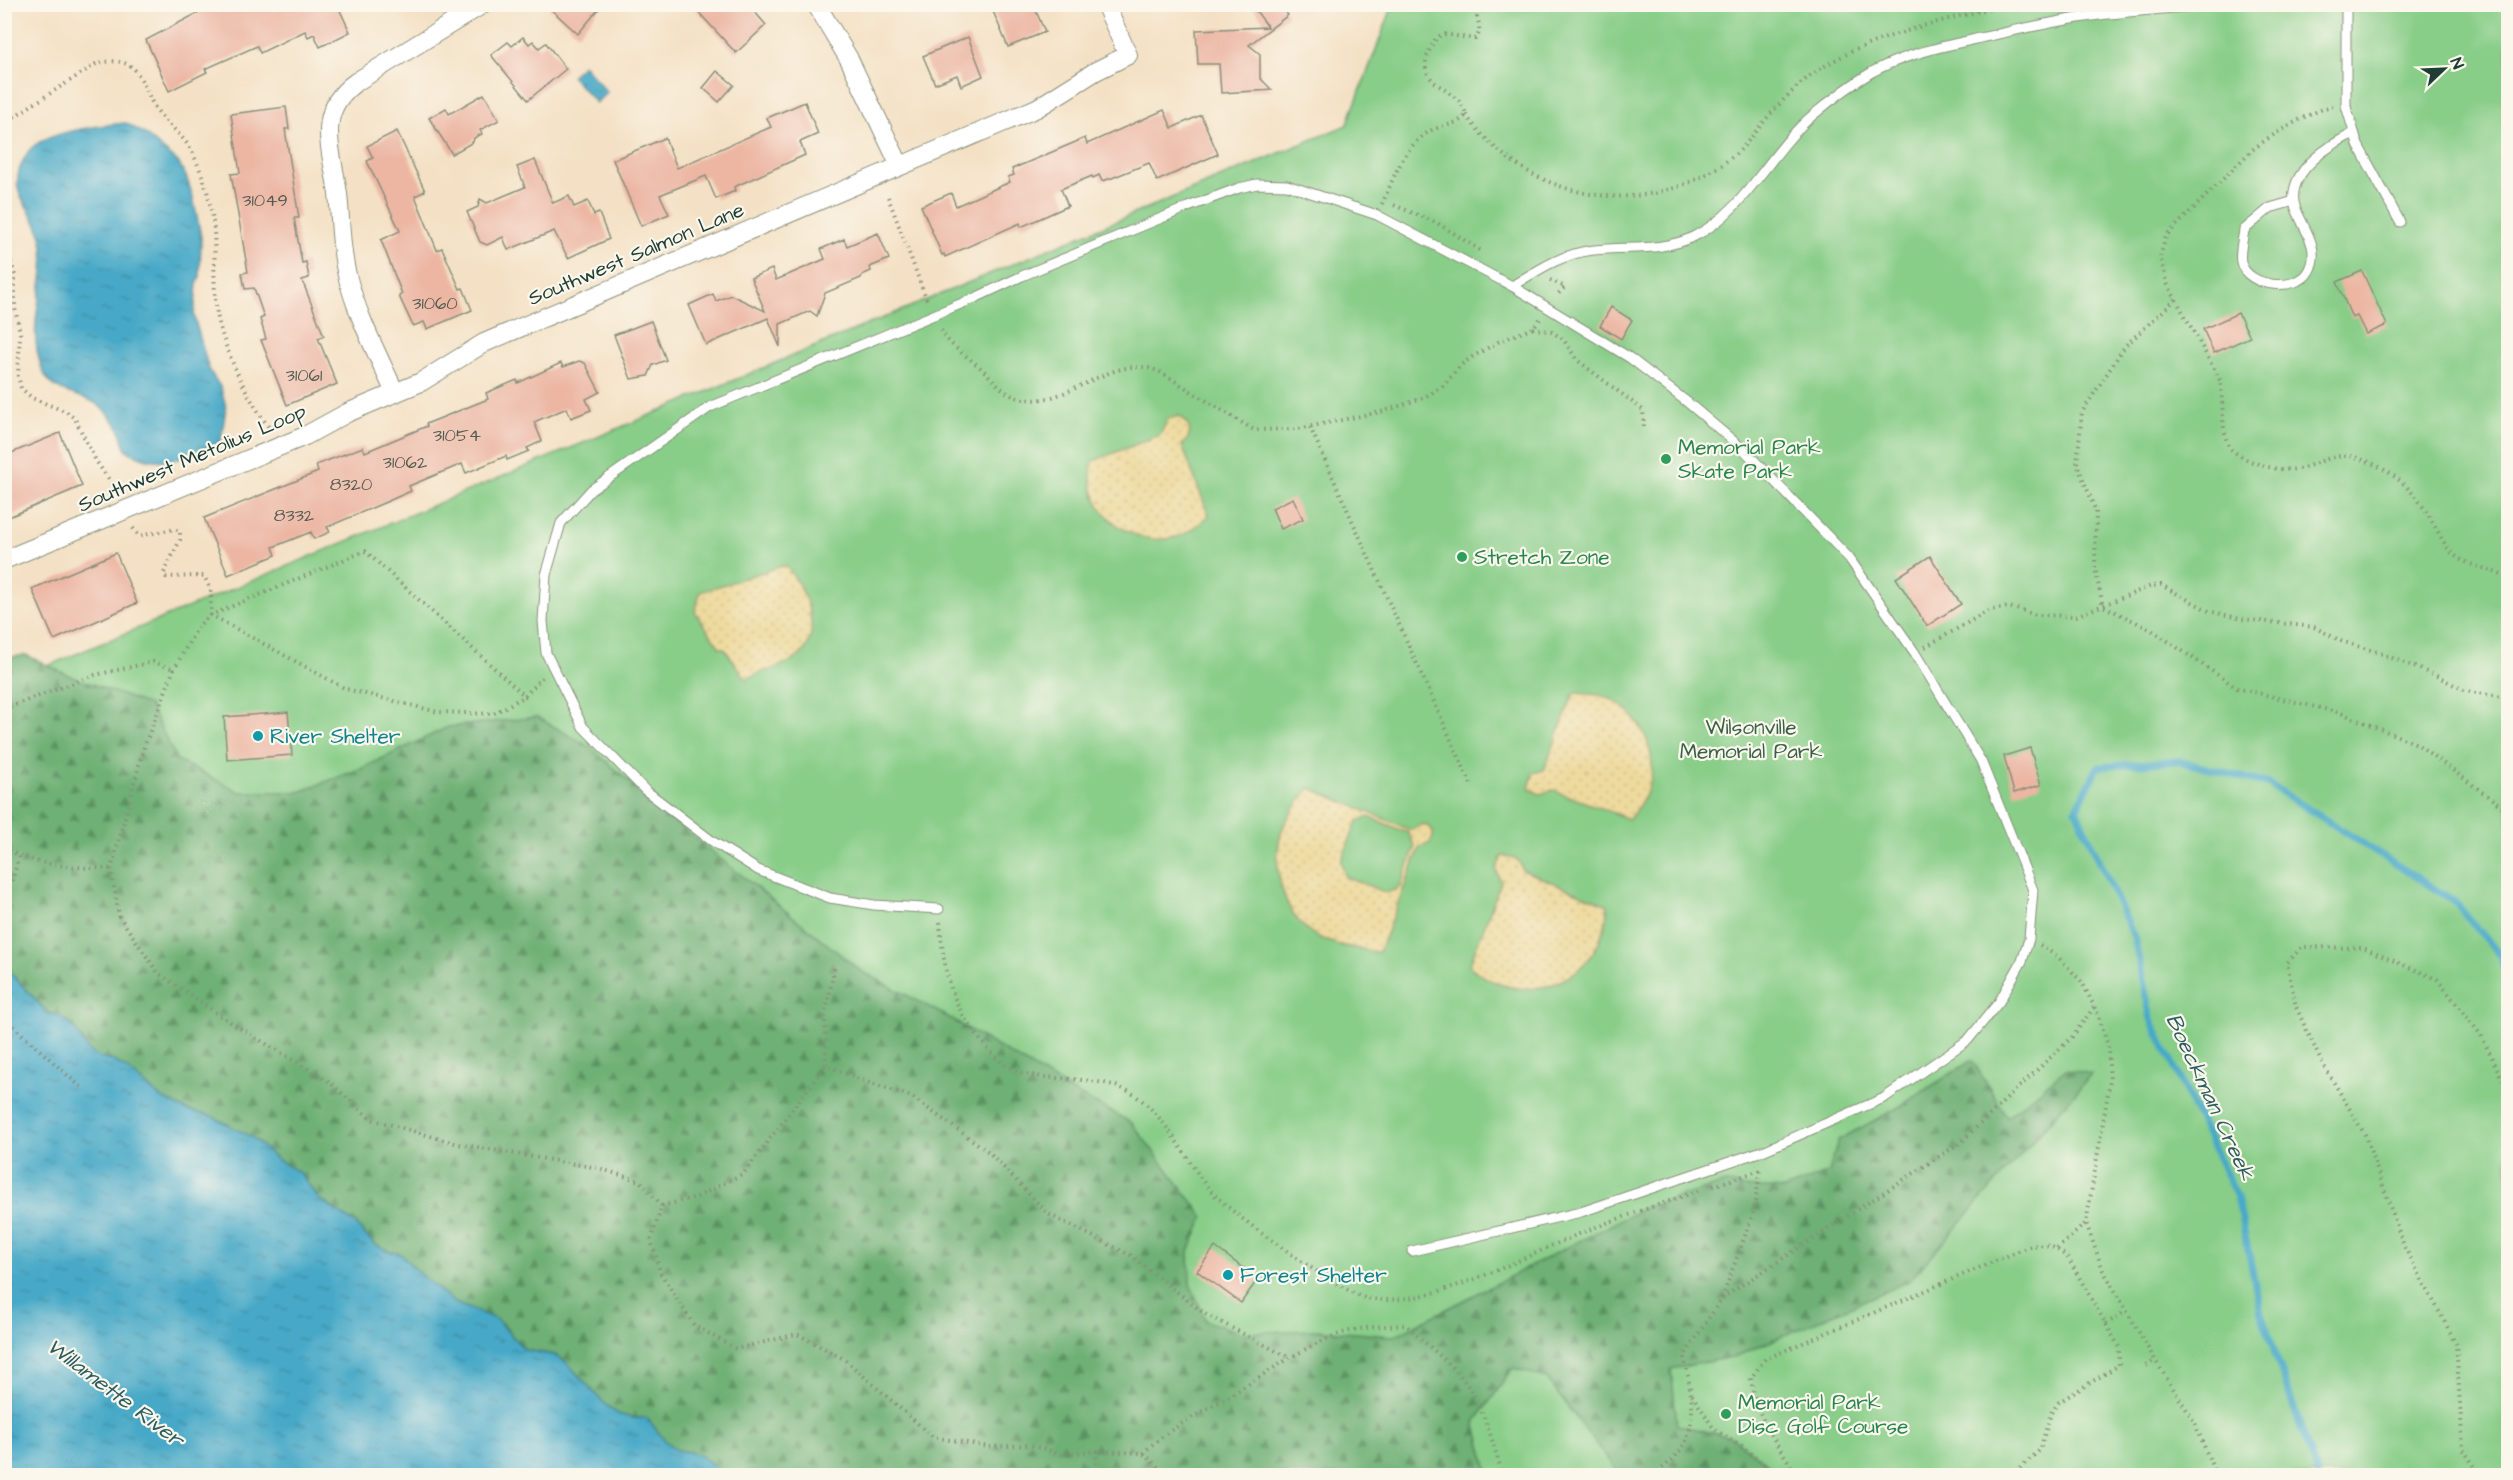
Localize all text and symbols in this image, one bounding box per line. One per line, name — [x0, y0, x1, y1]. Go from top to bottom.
north arrow — [2414, 39, 2474, 99]
text: N — [2445, 55, 2469, 72]
house number: 31049 — [242, 188, 288, 213]
street label: Southwest Salmon Lane — [523, 195, 749, 313]
house number: 31060 — [412, 291, 458, 316]
house number: 31061 — [286, 363, 322, 388]
street label: Southwest Metolius Loop — [73, 397, 311, 520]
house number: 31054 — [433, 423, 481, 448]
place label: Memorial Park Skate Park — [1678, 433, 1821, 486]
house number: 31062 — [383, 450, 428, 475]
marker: Memorial Park Skate Park — [1659, 452, 1673, 466]
house number: 8320 — [330, 472, 372, 497]
house number: 8332 — [274, 503, 315, 528]
place label: Stretch Zone — [1474, 543, 1610, 572]
marker: Stretch Zone — [1455, 550, 1469, 564]
park label: Wilsonville Memorial Park — [1680, 713, 1822, 766]
place label: River Shelter — [270, 722, 401, 751]
marker: River Shelter — [251, 729, 265, 743]
water label: Boeckman Creek — [2158, 1009, 2262, 1186]
place label: Forest Shelter — [1240, 1261, 1387, 1290]
marker: Forest Shelter — [1221, 1268, 1235, 1282]
water label: Willamette River — [40, 1331, 192, 1456]
place label: Memorial Park Disc Golf Course — [1738, 1388, 1908, 1441]
marker: Memorial Park Disc Golf Course — [1719, 1407, 1733, 1421]

